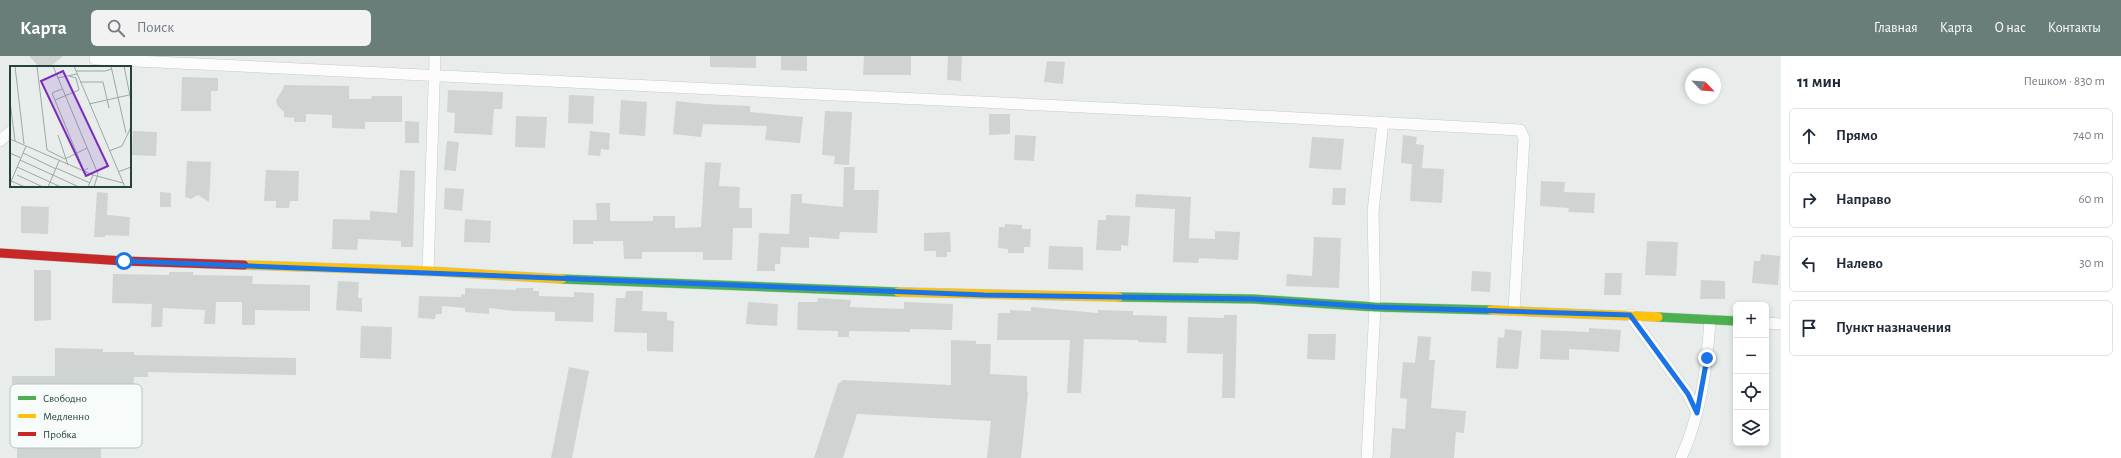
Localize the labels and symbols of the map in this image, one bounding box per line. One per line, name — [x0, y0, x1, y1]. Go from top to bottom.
inset map — [10, 66, 131, 187]
north arrow — [1685, 68, 1721, 104]
route start — [115, 252, 133, 270]
route end — [1698, 349, 1716, 367]
legend — [10, 384, 142, 448]
text: Свободно — [43, 393, 87, 404]
text: Медленно — [43, 411, 90, 422]
text: Пробка — [43, 429, 76, 440]

